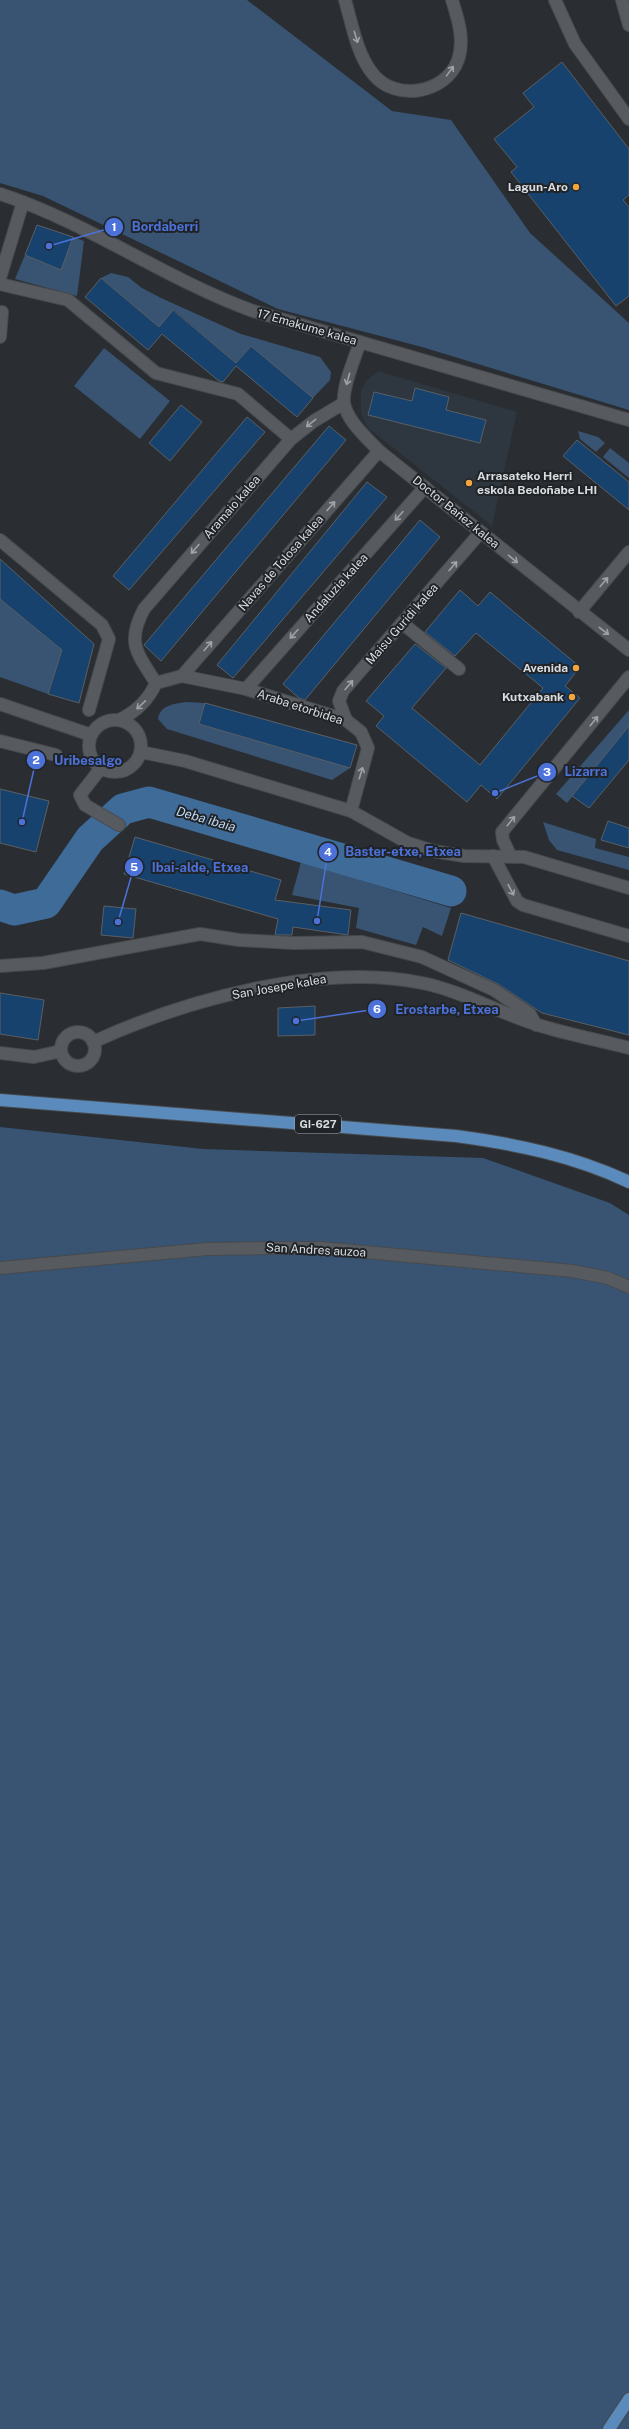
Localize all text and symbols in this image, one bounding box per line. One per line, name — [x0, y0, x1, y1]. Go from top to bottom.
one-way arrow — [353, 31, 360, 44]
one-way arrow — [446, 66, 455, 77]
place label: Lagun-Aro — [508, 180, 568, 194]
marker: Lagun-Aro — [571, 182, 581, 192]
callout: Bordaberri — [104, 214, 206, 239]
text: Bordaberri — [132, 219, 198, 234]
text: 1 — [111, 220, 117, 234]
street label: 17 Emakume kalea — [256, 306, 358, 348]
one-way arrow — [344, 373, 352, 386]
one-way arrow — [305, 419, 316, 427]
place label: Arrasateko Herri eskola Bedoñabe LHI — [477, 469, 597, 497]
street label: Aramaio kalea — [201, 473, 263, 541]
street label: Doctor Bañez kalea — [410, 473, 502, 551]
marker: Arrasateko Herri eskola Bedoñabe LHI — [464, 478, 474, 488]
one-way arrow — [326, 501, 335, 511]
one-way arrow — [395, 511, 404, 522]
street label: Navas de Tolosa kalea — [236, 512, 326, 614]
one-way arrow — [190, 544, 199, 555]
street label: Andaluzia kalea — [301, 551, 371, 625]
one-way arrow — [508, 555, 519, 563]
one-way arrow — [448, 560, 457, 571]
one-way arrow — [600, 577, 609, 587]
street label: Maisu Guridi kalea — [363, 581, 441, 667]
one-way arrow — [599, 626, 610, 635]
one-way arrow — [290, 629, 299, 640]
one-way arrow — [204, 641, 213, 652]
place label: Avenida — [523, 661, 568, 675]
marker: Avenida — [571, 663, 581, 673]
one-way arrow — [344, 679, 353, 690]
street label: Araba etorbidea — [255, 687, 345, 727]
place label: Kutxabank — [502, 690, 564, 704]
marker: Kutxabank — [567, 692, 577, 702]
one-way arrow — [136, 700, 146, 710]
one-way arrow — [589, 715, 598, 726]
callout: Uribesalgo — [26, 748, 129, 773]
text: 2 — [32, 753, 40, 767]
text: Uribesalgo — [54, 753, 122, 768]
callout: Lizarra — [537, 759, 616, 784]
text: Lizarra — [565, 764, 607, 779]
text: 3 — [543, 765, 551, 779]
one-way arrow — [358, 767, 365, 780]
water label: Deba ibaia — [175, 803, 237, 835]
one-way arrow — [507, 815, 515, 826]
callout: Baster-etxe, Etxea — [318, 839, 469, 864]
text: Baster-etxe, Etxea — [345, 844, 461, 859]
text: 4 — [324, 845, 332, 859]
callout: Ibai-alde, Etxea — [124, 854, 257, 879]
text: 5 — [130, 860, 138, 874]
text: Ibai-alde, Etxea — [152, 860, 248, 875]
one-way arrow — [508, 884, 515, 896]
street label: San Josepe kalea — [231, 972, 327, 1002]
callout: Erostarbe, Etxea — [367, 997, 506, 1022]
text: 6 — [373, 1002, 381, 1016]
text: Erostarbe, Etxea — [395, 1002, 499, 1017]
road number: GI-627 — [295, 1115, 341, 1133]
street label: San Andres auzoa — [266, 1240, 366, 1260]

